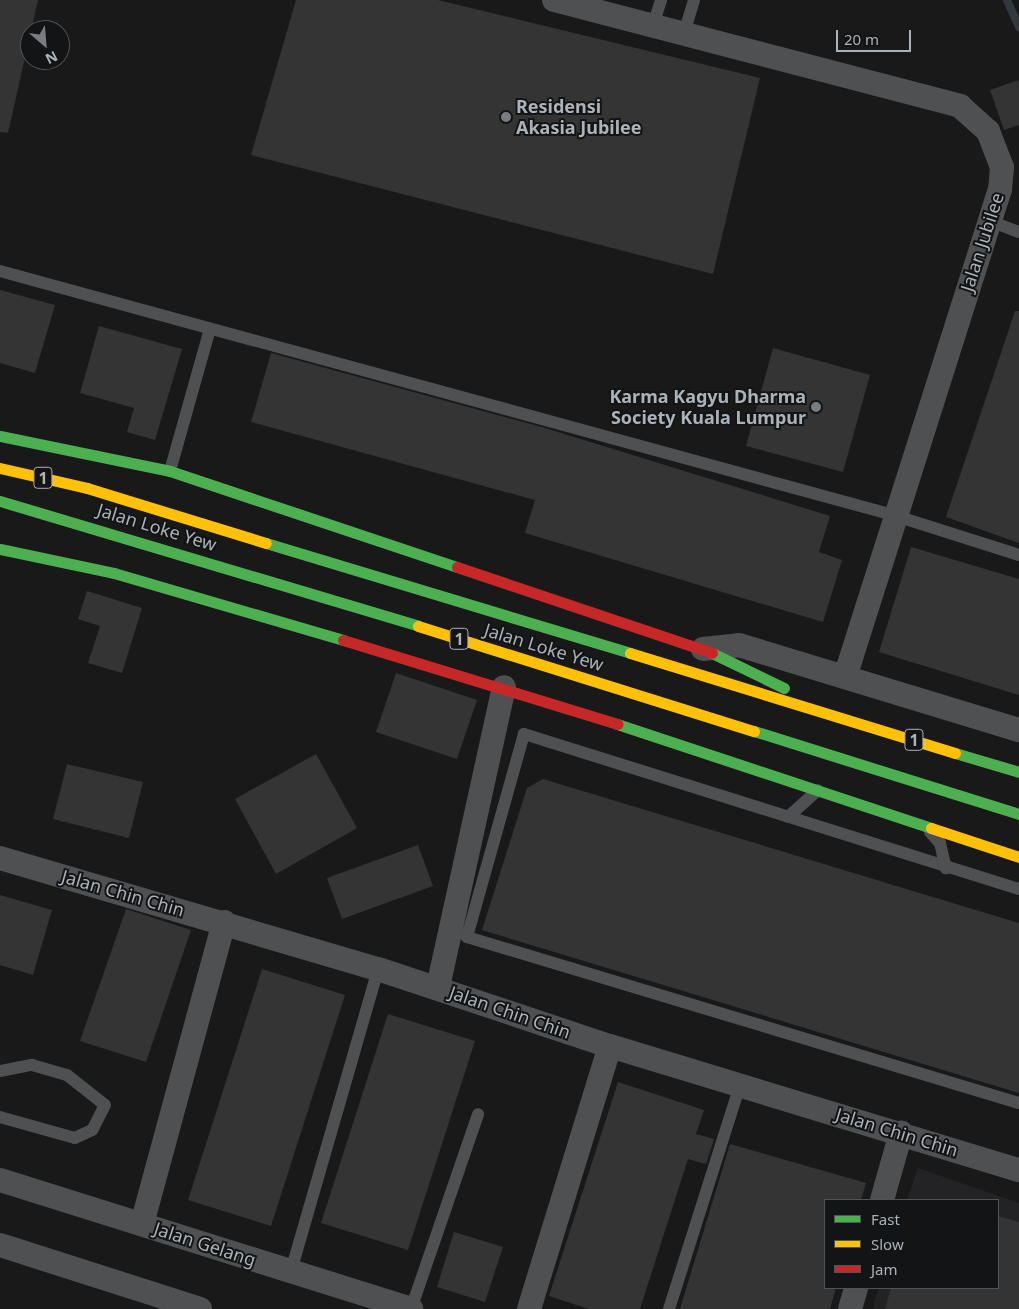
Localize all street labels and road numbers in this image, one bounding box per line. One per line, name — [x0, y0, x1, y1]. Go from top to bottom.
street label: Jalan Jubilee — [956, 190, 1008, 294]
road number: 1 — [33, 464, 53, 492]
street label: Jalan Loke Yew — [95, 499, 219, 555]
street label: Jalan Loke Yew — [482, 619, 606, 675]
road number: 1 — [449, 626, 469, 652]
road number: 1 — [904, 726, 924, 754]
street label: Jalan Chin Chin — [59, 865, 187, 921]
street label: Jalan Chin Chin — [447, 981, 573, 1043]
street label: Jalan Chin Chin — [833, 1103, 961, 1161]
street label: Jalan Gelang — [151, 1217, 259, 1271]

